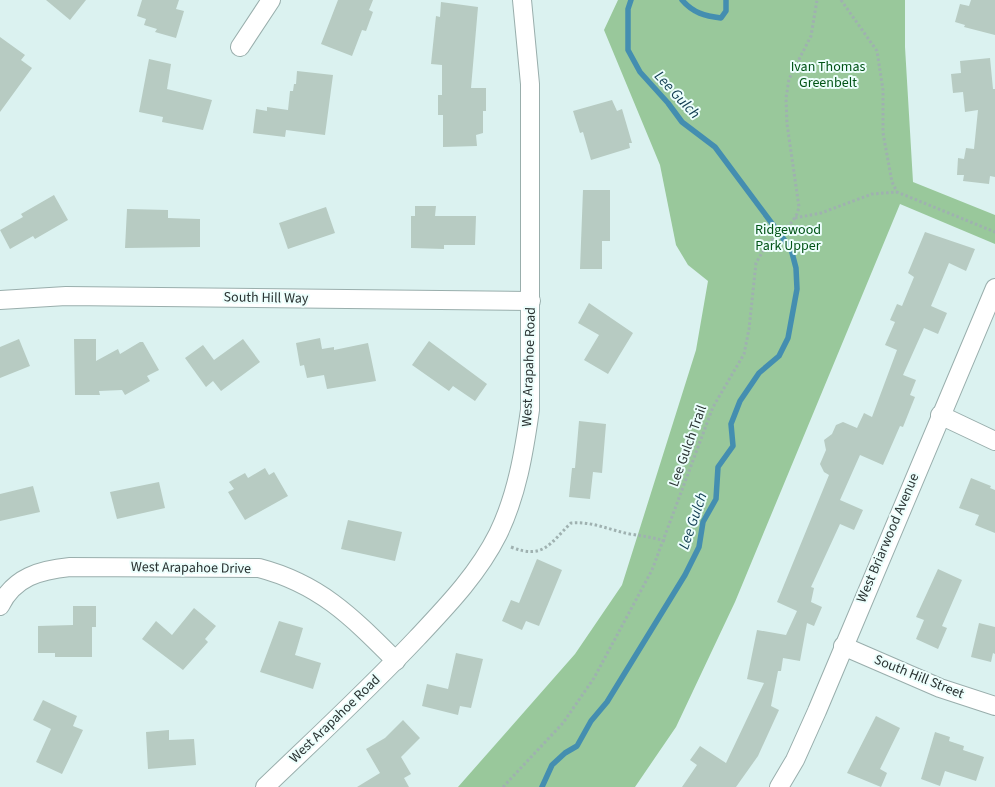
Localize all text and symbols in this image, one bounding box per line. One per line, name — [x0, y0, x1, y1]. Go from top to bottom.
park label: Ivan Thomas Greenbelt — [791, 57, 865, 93]
water label: Lee Gulch — [649, 66, 705, 124]
park label: Ridgewood Park Upper — [755, 220, 821, 256]
street label: South Hill Way — [223, 287, 309, 309]
street label: West Arapahoe Road — [517, 307, 541, 427]
street label: Lee Gulch Trail — [664, 402, 712, 490]
street label: West Briarwood Avenue — [852, 470, 924, 606]
water label: Lee Gulch — [673, 490, 713, 552]
street label: West Arapahoe Drive — [131, 557, 251, 579]
street label: South Hill Street — [871, 650, 967, 704]
street label: West Arapahoe Road — [285, 670, 385, 768]

